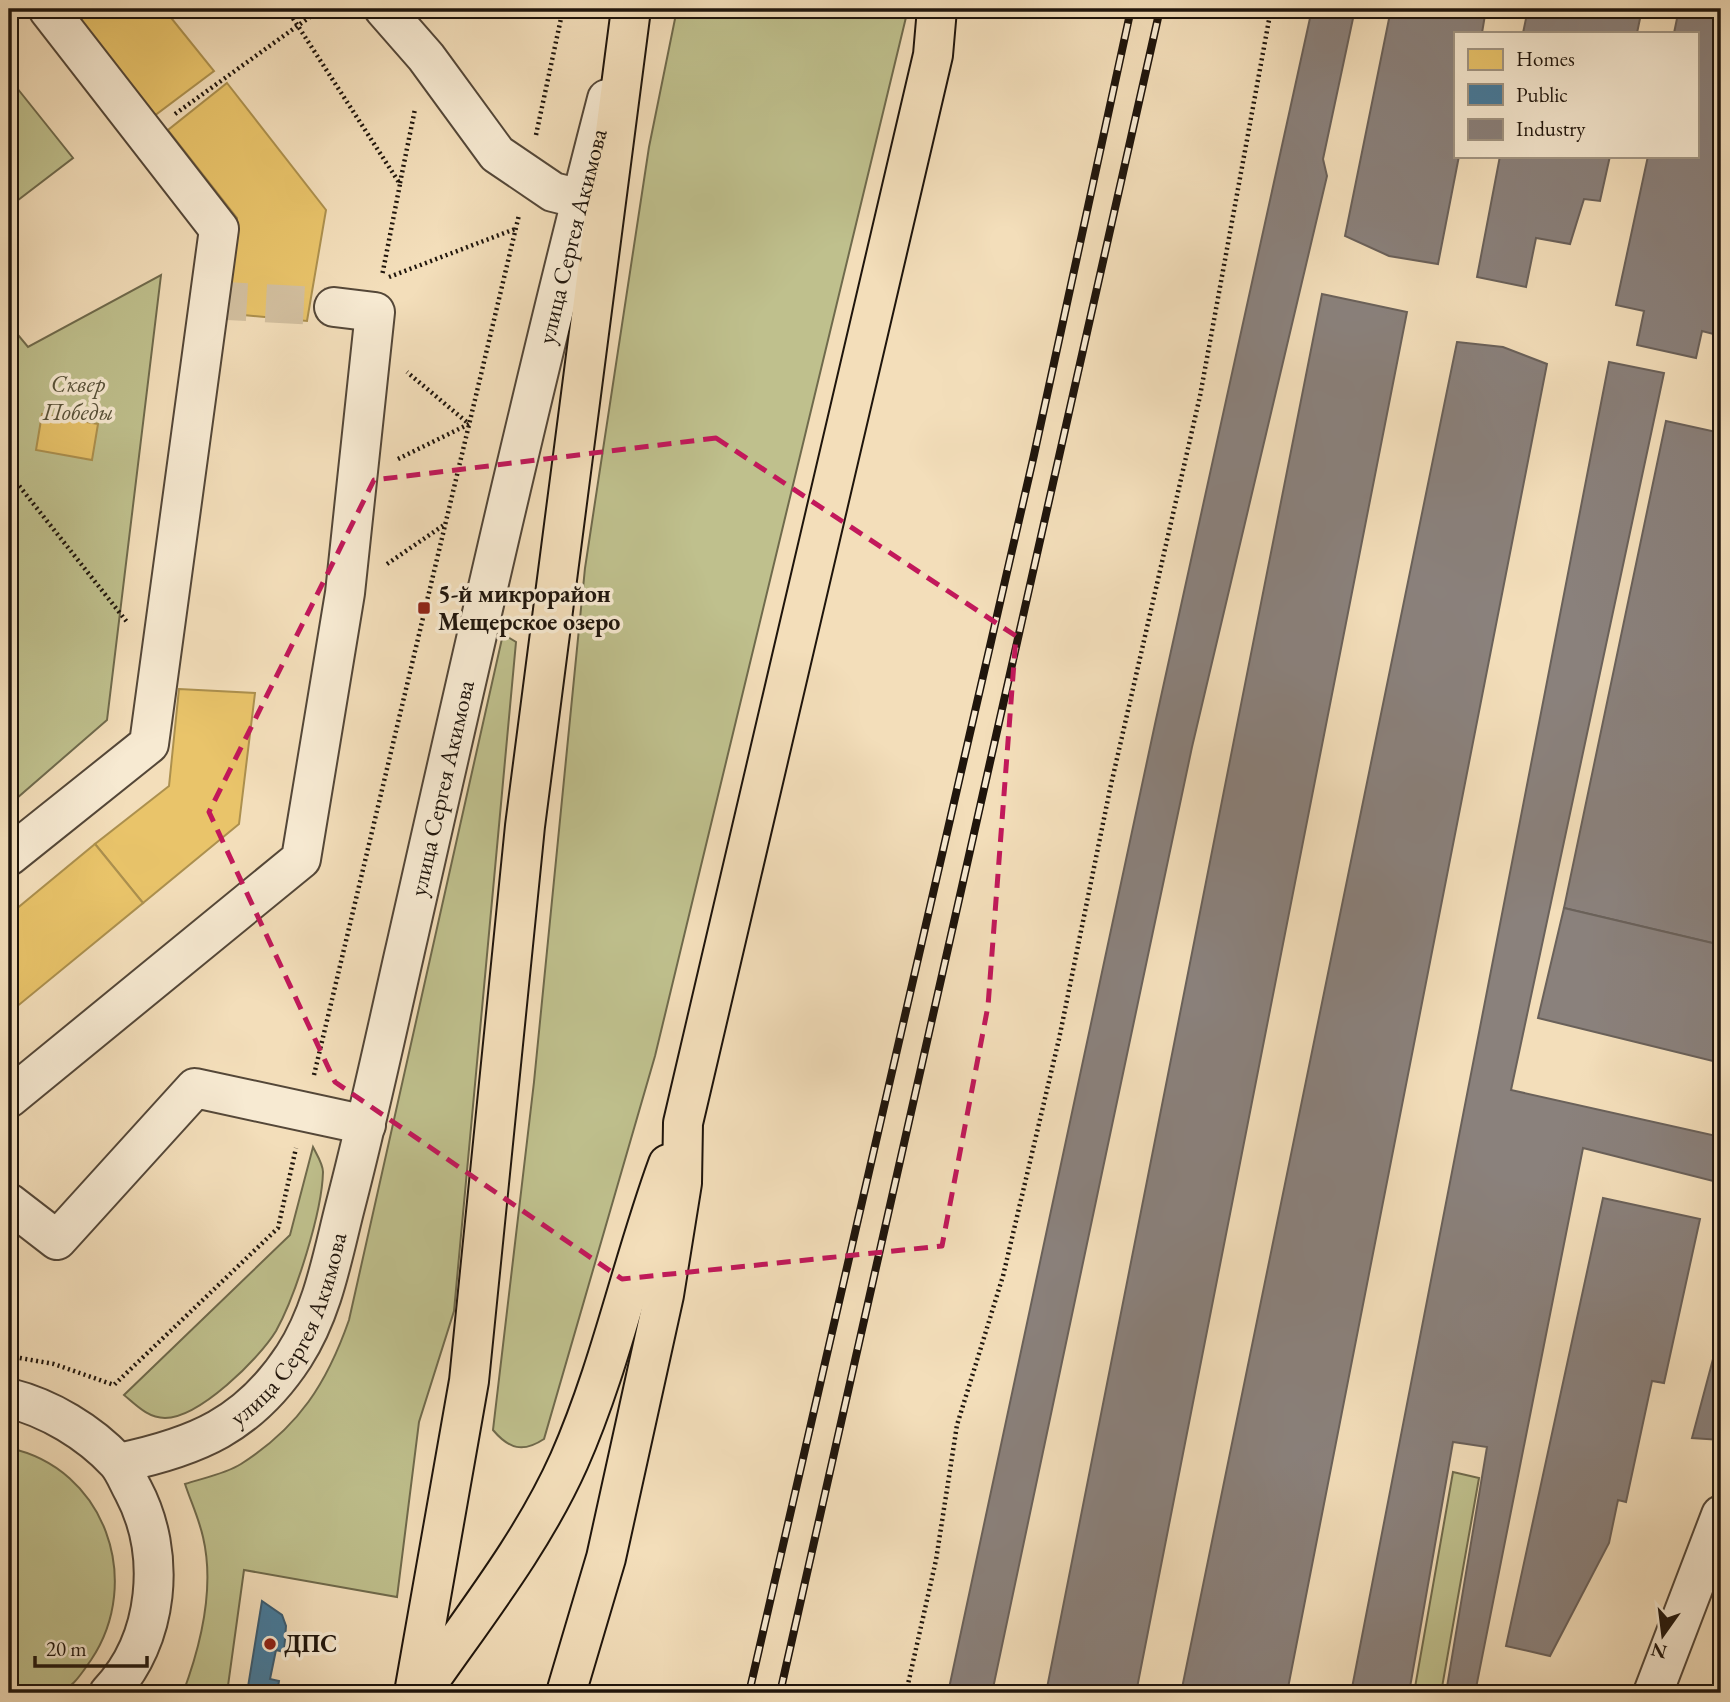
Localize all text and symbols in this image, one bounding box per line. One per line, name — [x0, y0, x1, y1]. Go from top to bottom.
legend — [1454, 32, 1698, 158]
text: Homes — [1516, 45, 1575, 72]
text: Public — [1516, 81, 1568, 108]
text: Industry — [1516, 115, 1586, 142]
street label: улица Сергея Акимова — [530, 125, 614, 347]
park label: Сквер Победы — [42, 368, 113, 427]
place label: 5-й микрорайон Мещерское озеро — [438, 578, 620, 637]
marker: 5-й микрорайон Мещерское озеро — [416, 600, 432, 616]
street label: улица Сергея Акимова — [402, 677, 481, 899]
street label: улица Сергея Акимова — [224, 1229, 353, 1432]
north arrow — [1628, 1600, 1698, 1670]
scale bar — [35, 1625, 147, 1669]
place label: ДПС — [284, 1628, 337, 1659]
text: 20 m — [46, 1635, 87, 1662]
marker: ДПС — [262, 1636, 278, 1652]
text: N — [1648, 1637, 1669, 1665]

